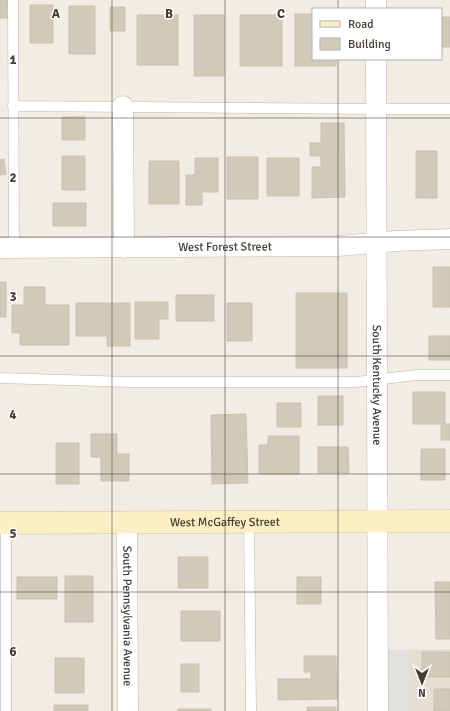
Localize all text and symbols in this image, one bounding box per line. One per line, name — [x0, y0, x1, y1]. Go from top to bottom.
text: A — [52, 6, 61, 22]
text: B — [165, 6, 173, 22]
text: C — [277, 6, 285, 22]
legend — [312, 8, 442, 60]
text: Road — [348, 17, 374, 32]
text: Building — [348, 37, 391, 52]
text: 1 — [9, 52, 17, 68]
text: 2 — [9, 170, 17, 186]
street label: West Forest Street — [178, 239, 272, 254]
text: 3 — [9, 289, 17, 305]
street label: South Kentucky Avenue — [369, 325, 385, 445]
text: 4 — [9, 407, 17, 423]
street label: West McGaffey Street — [170, 514, 280, 530]
text: 5 — [9, 526, 17, 542]
street label: South Pennsylvania Avenue — [120, 546, 135, 686]
text: 6 — [9, 644, 17, 660]
north arrow — [402, 663, 442, 703]
text: N — [418, 686, 426, 699]

